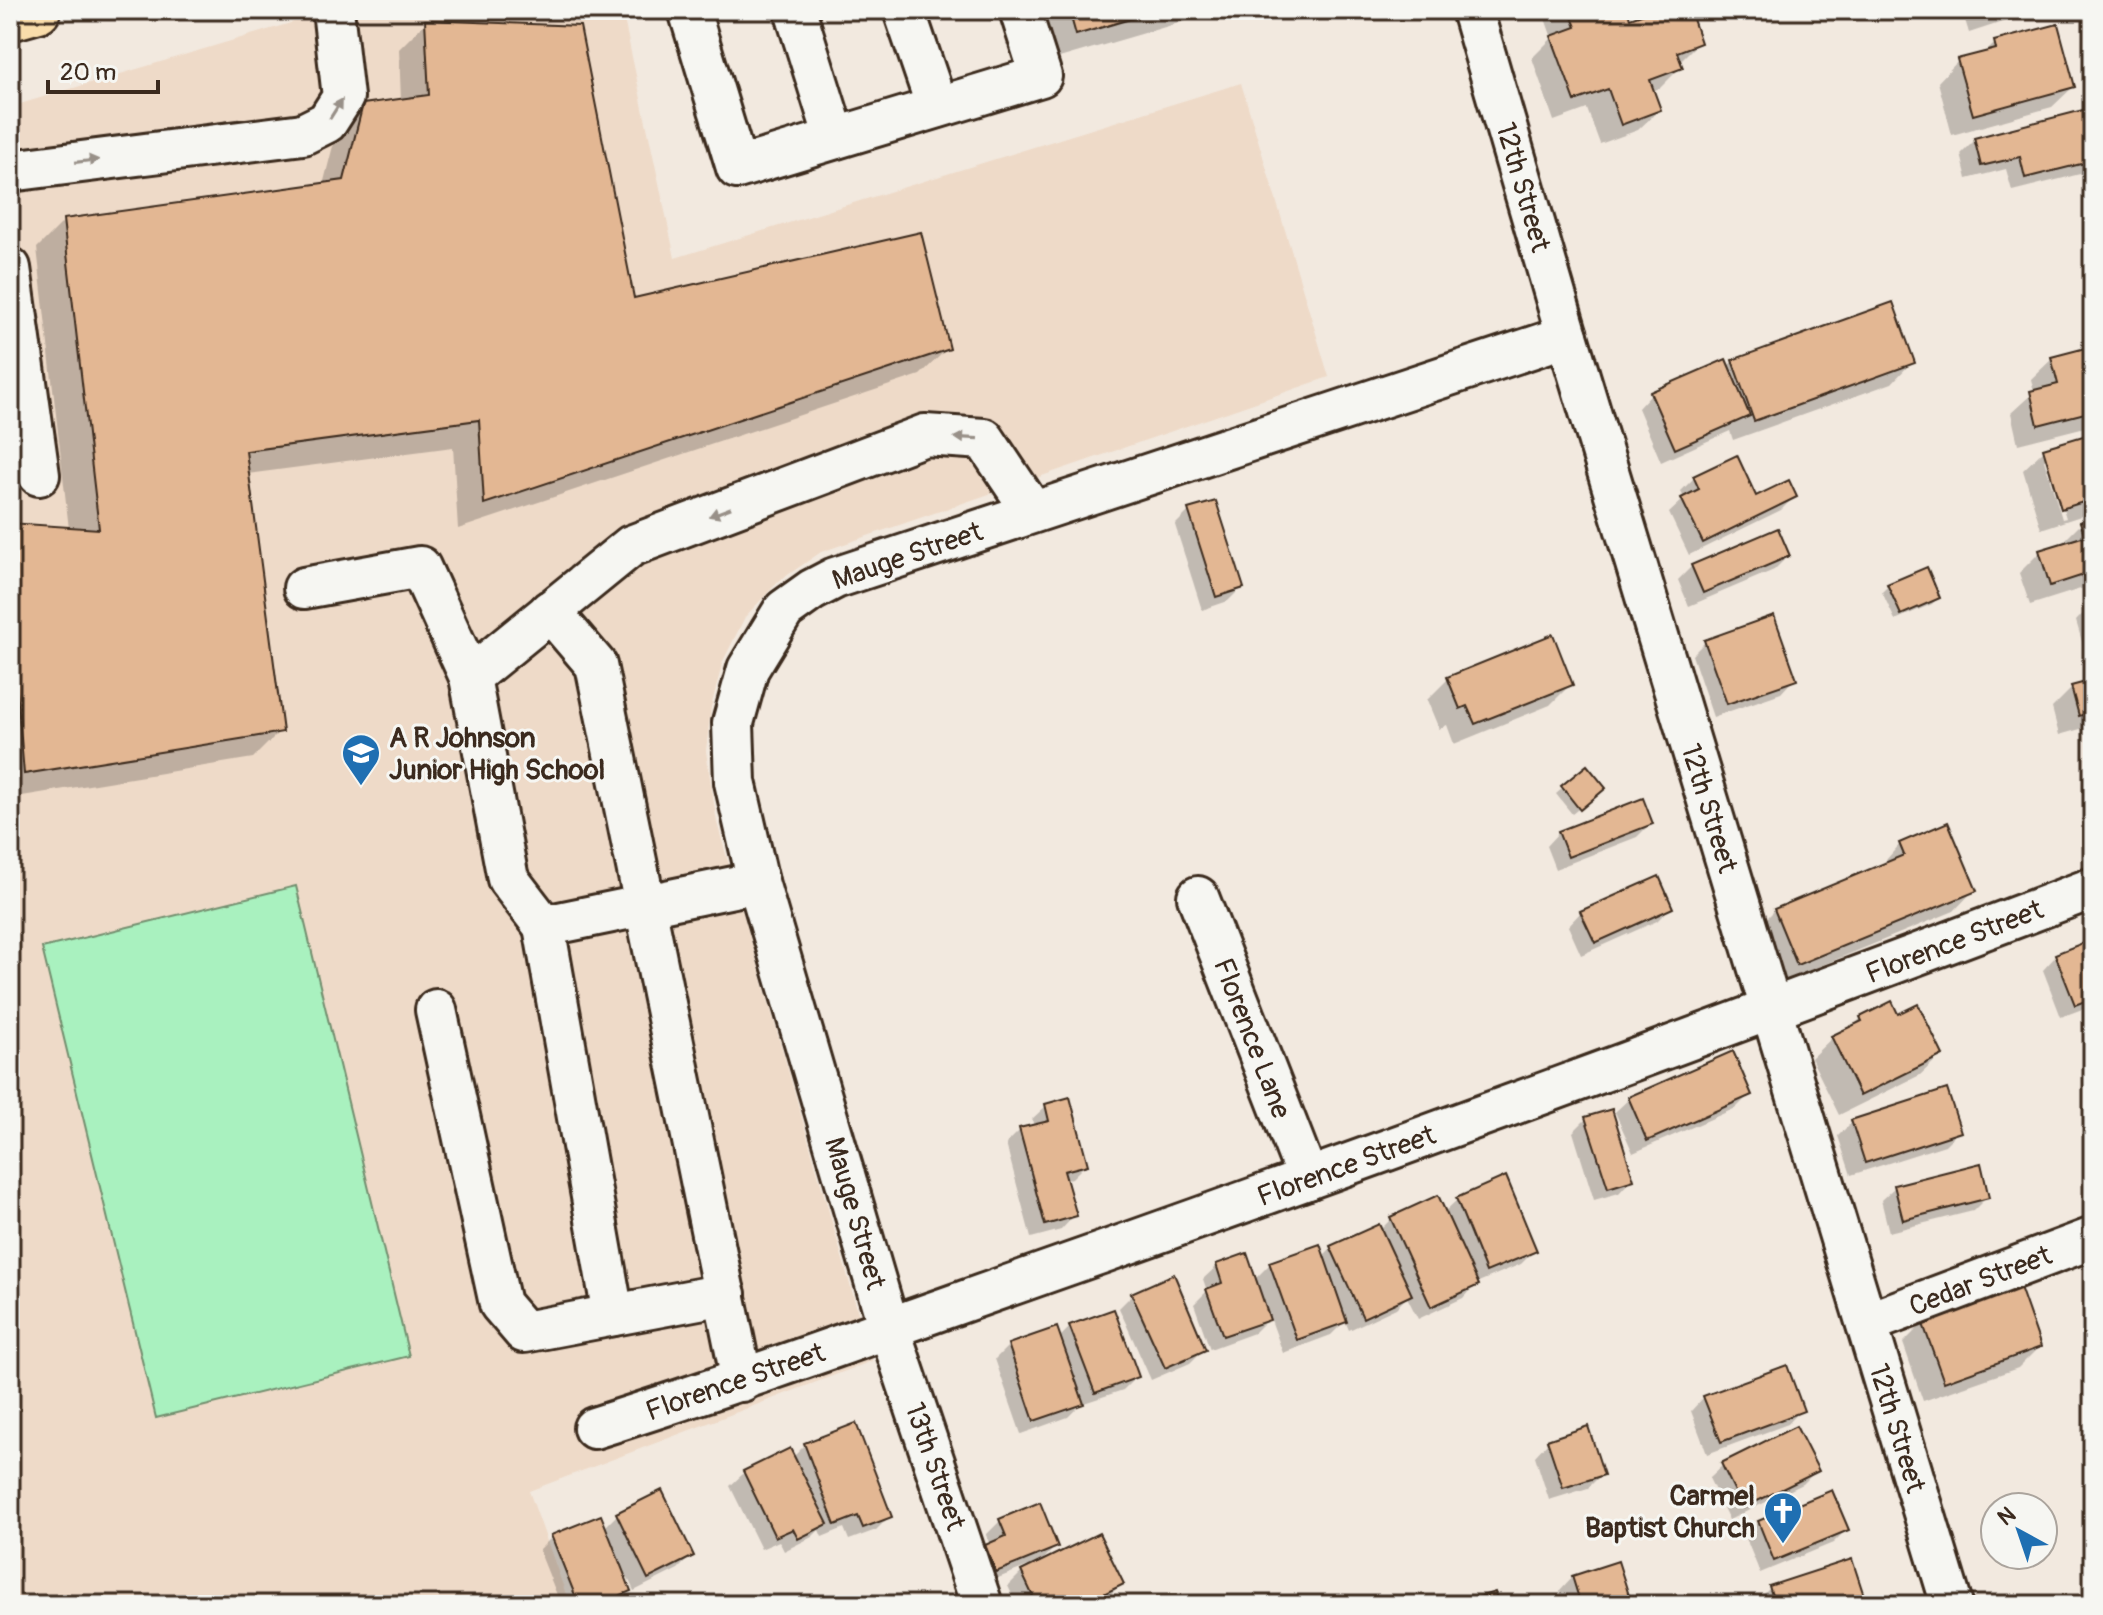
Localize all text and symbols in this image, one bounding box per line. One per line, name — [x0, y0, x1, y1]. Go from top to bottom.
scale bar — [48, 44, 158, 94]
text: 20 m — [60, 58, 116, 87]
one-way arrow — [328, 98, 342, 120]
street label: 12th Street — [1487, 119, 1558, 257]
one-way arrow — [75, 155, 100, 168]
one-way arrow — [953, 431, 978, 444]
one-way arrow — [708, 506, 732, 519]
street label: Mauge Street — [828, 514, 988, 598]
place label: A R Johnson Junior High School — [389, 721, 605, 788]
school or university icon: A R Johnson Junior High School — [340, 732, 382, 787]
street label: 12th Street — [1672, 740, 1745, 878]
street label: Florence Street — [1861, 892, 2049, 992]
street label: Florence Lane — [1205, 953, 1298, 1124]
street label: Florence Street — [1253, 1118, 1441, 1215]
street label: Mauge Street — [816, 1133, 893, 1294]
street label: Cedar Street — [1904, 1238, 2057, 1325]
street label: Florence Street — [641, 1335, 830, 1429]
street label: 12th Street — [1860, 1360, 1933, 1498]
street label: 13th Street — [896, 1398, 973, 1536]
place label: Carmel Baptist Church — [1585, 1479, 1755, 1546]
church icon: Carmel Baptist Church — [1762, 1490, 1804, 1545]
north arrow — [1979, 1491, 2059, 1571]
text: N — [1992, 1501, 2022, 1532]

